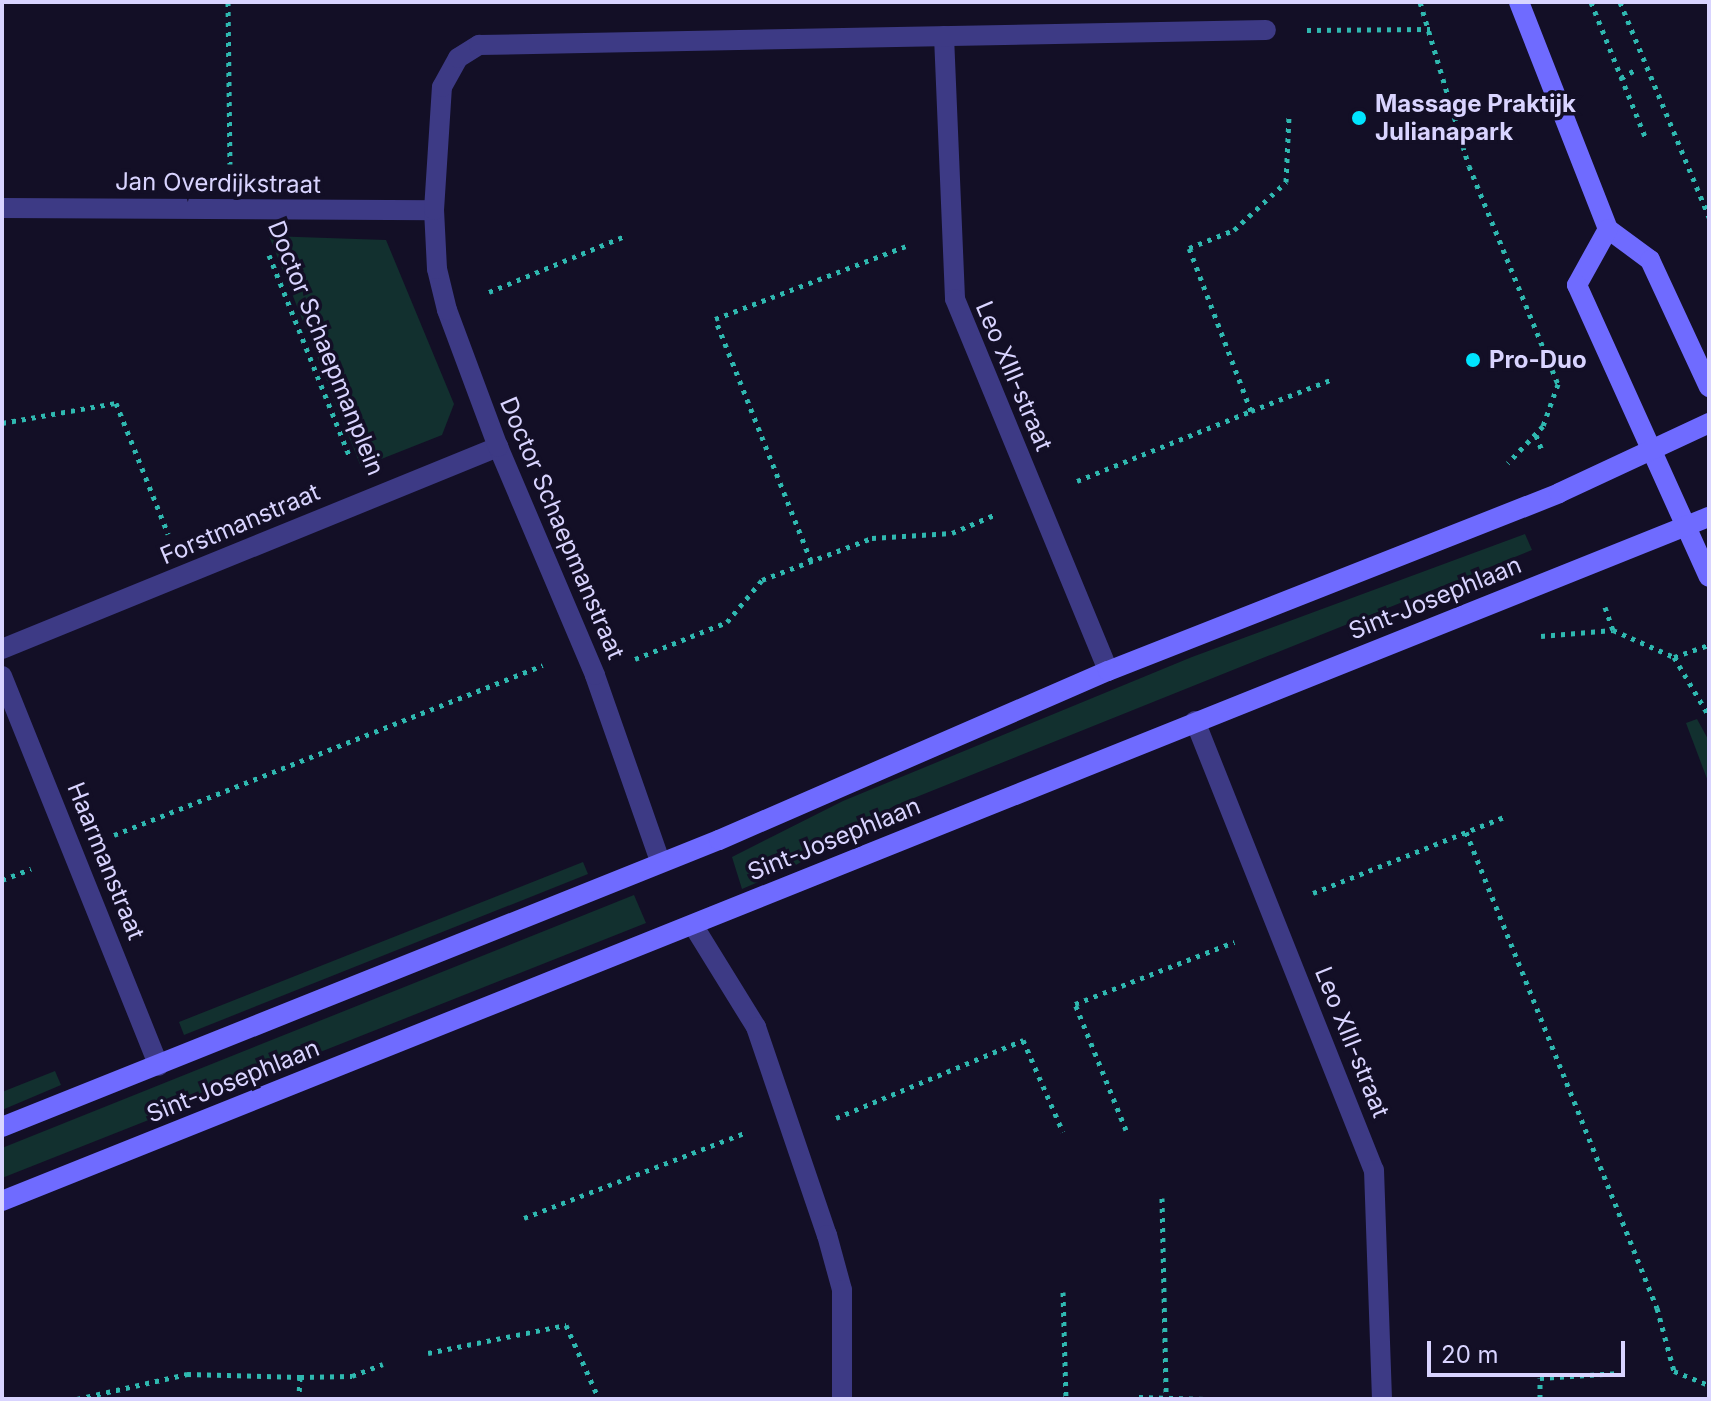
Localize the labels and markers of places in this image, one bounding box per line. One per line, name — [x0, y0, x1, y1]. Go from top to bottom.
place label: Massage Praktijk Julianapark — [1375, 90, 1576, 146]
marker: Massage Praktijk Julianapark — [1350, 109, 1368, 127]
place label: Pro-Duo — [1489, 346, 1587, 374]
marker: Pro-Duo — [1464, 351, 1482, 369]

